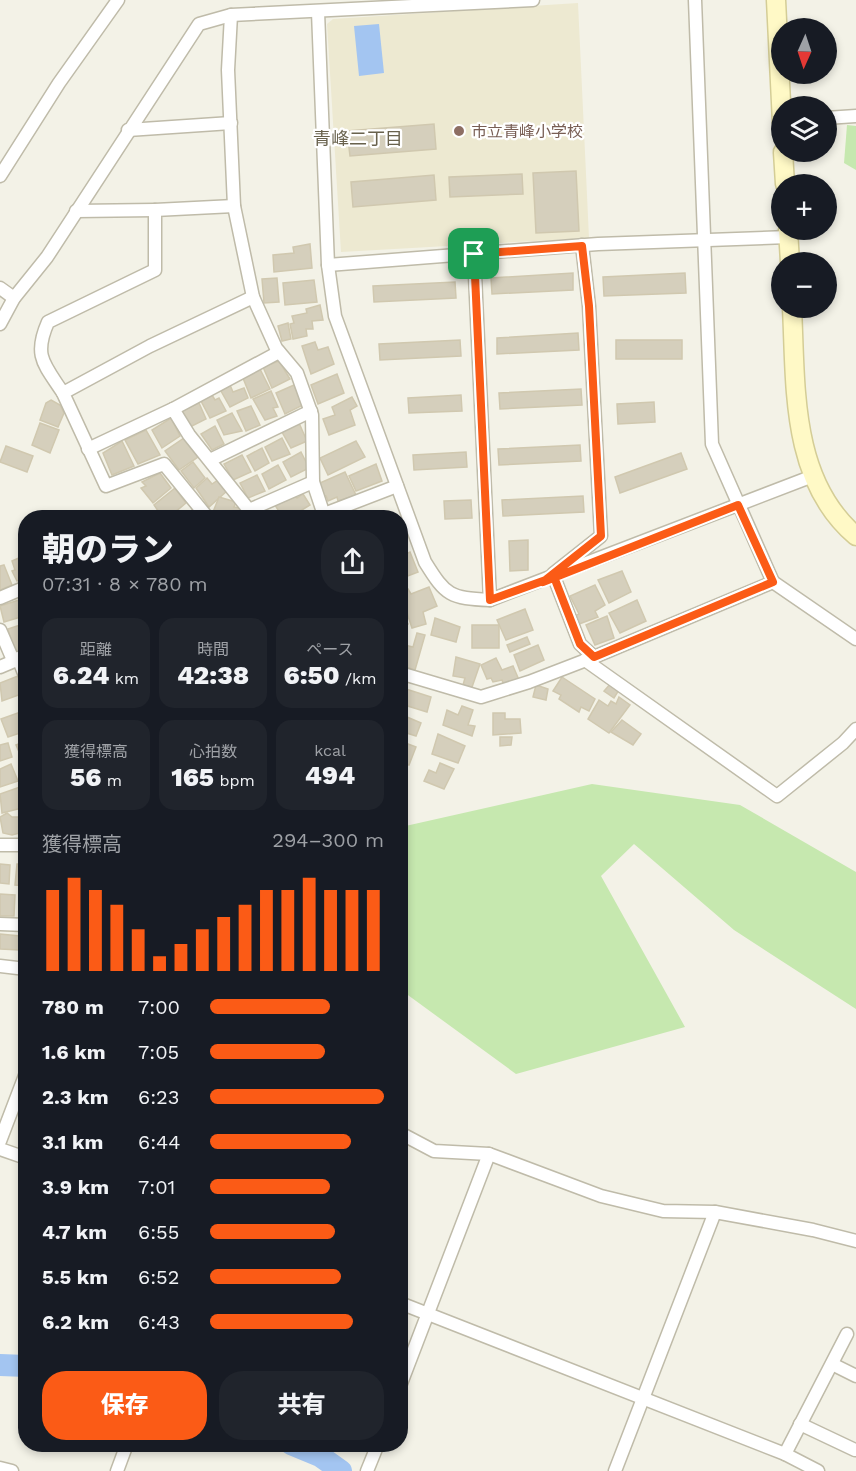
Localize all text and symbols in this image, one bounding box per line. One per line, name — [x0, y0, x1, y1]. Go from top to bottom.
north arrow — [771, 18, 837, 84]
map controls — [771, 18, 837, 318]
button: layers — [771, 96, 837, 162]
place label: 市立青峰小学校 — [471, 122, 583, 141]
marker: 市立青峰小学校 — [452, 124, 466, 138]
district label: 青峰二丁目 — [313, 128, 403, 149]
button: + — [771, 174, 837, 240]
pin — [448, 228, 499, 279]
icon: arrive — [457, 237, 490, 270]
button: − — [771, 252, 837, 318]
text: 朝のラン — [42, 530, 174, 569]
button: share — [321, 530, 384, 593]
text: 07:31 · 8 × 780 m — [42, 572, 208, 596]
text: 距離 — [80, 640, 112, 659]
text: 時間 — [197, 640, 229, 659]
text: ペース — [306, 640, 354, 659]
text: 6.24 — [53, 660, 109, 690]
text: 42:38 — [177, 660, 249, 690]
text: 6:50 — [284, 660, 340, 690]
text: km — [109, 669, 139, 688]
text: /km — [340, 669, 376, 688]
text: kcal — [314, 741, 346, 760]
text: 獲得標高 — [64, 742, 128, 761]
text: 心拍数 — [189, 742, 237, 761]
text: 494 — [305, 760, 355, 790]
text: 56 — [70, 762, 101, 792]
text: 165 — [171, 762, 214, 792]
text: m — [101, 771, 122, 790]
text: bpm — [214, 771, 255, 790]
text: 294–300 m — [272, 828, 384, 852]
text: 獲得標高 — [42, 832, 122, 856]
text: 780 m — [42, 995, 104, 1019]
text: 7:00 — [138, 995, 180, 1019]
text: 1.6 km — [42, 1040, 106, 1064]
text: 7:05 — [138, 1040, 179, 1064]
text: 2.3 km — [42, 1085, 109, 1109]
text: 6:23 — [138, 1085, 179, 1109]
text: 3.1 km — [42, 1130, 103, 1154]
text: 6:44 — [138, 1130, 181, 1154]
text: 3.9 km — [42, 1175, 109, 1199]
text: 7:01 — [138, 1175, 175, 1199]
text: 4.7 km — [42, 1220, 107, 1244]
text: 6:55 — [138, 1220, 179, 1244]
text: 5.5 km — [42, 1265, 108, 1289]
text: 6:52 — [138, 1265, 179, 1289]
text: 6.2 km — [42, 1310, 109, 1334]
text: 6:43 — [138, 1310, 180, 1334]
button: 保存 — [42, 1371, 207, 1440]
button: 共有 — [219, 1371, 384, 1440]

